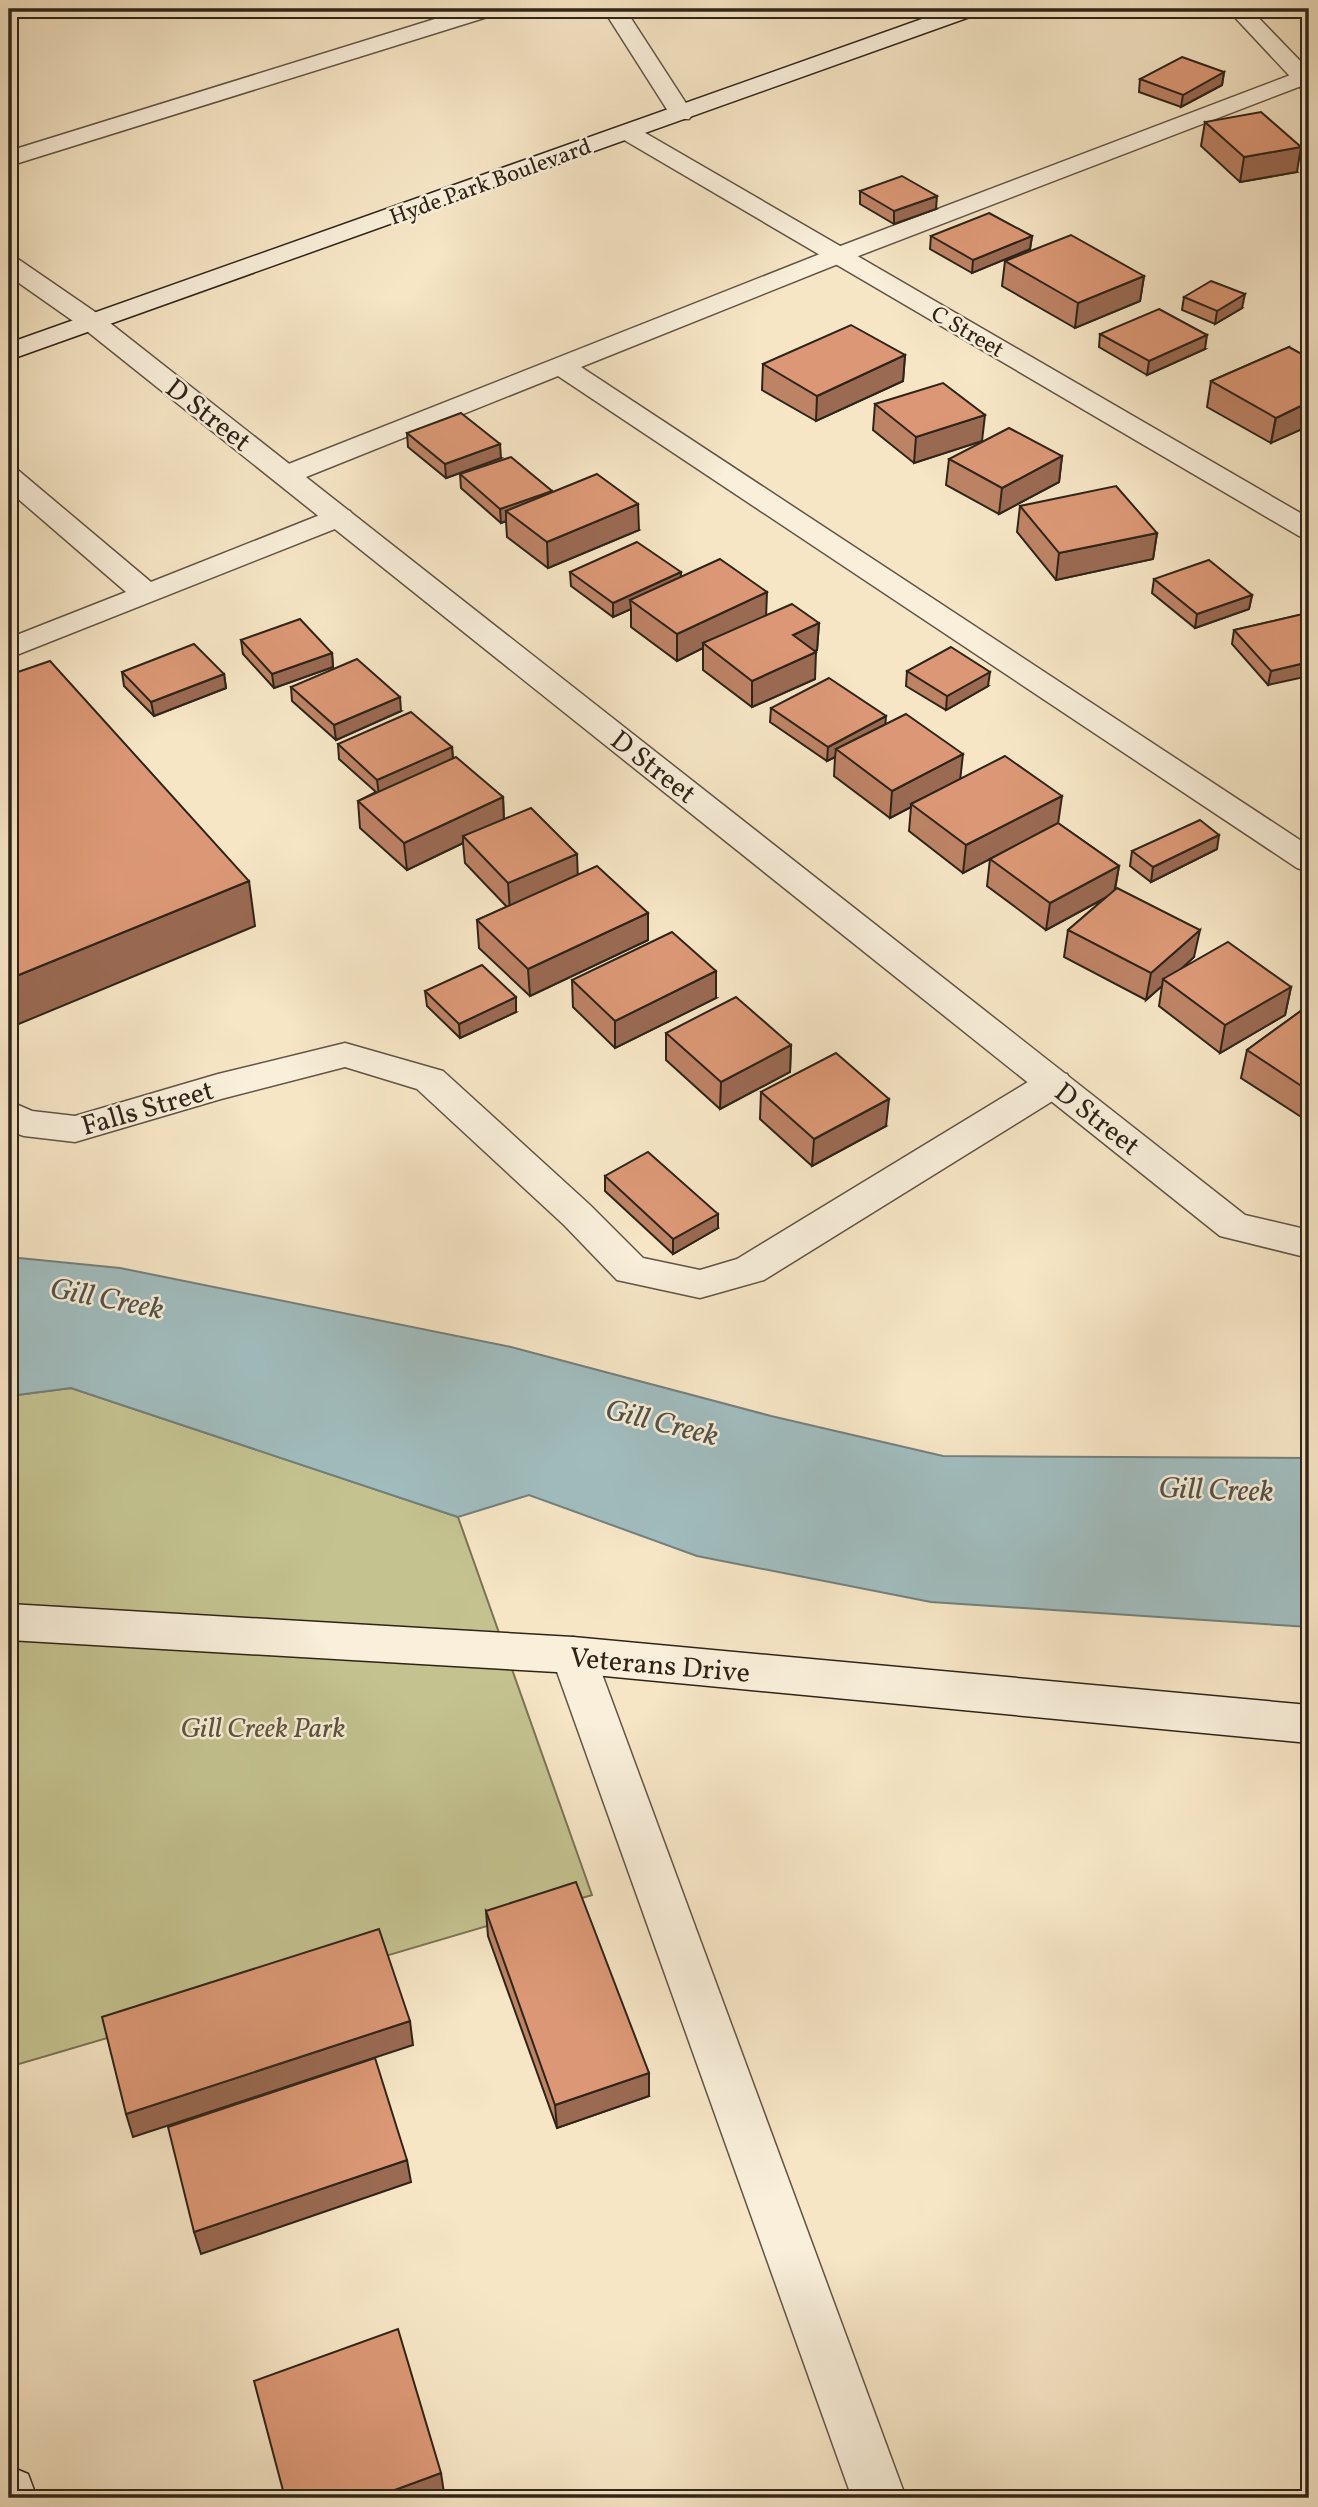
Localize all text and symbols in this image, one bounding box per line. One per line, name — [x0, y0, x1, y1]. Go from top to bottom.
street label: Hyde Park Boulevard — [385, 131, 596, 234]
street label: C Street — [924, 299, 1010, 367]
street label: D Street — [156, 370, 259, 462]
street label: D Street — [601, 722, 704, 814]
street label: Falls Street — [77, 1072, 218, 1147]
street label: D Street — [1045, 1074, 1148, 1166]
water label: Gill Creek — [46, 1268, 167, 1332]
water label: Gill Creek — [601, 1390, 722, 1458]
water label: Gill Creek — [1158, 1468, 1274, 1514]
street label: Veterans Drive — [568, 1639, 752, 1694]
park label: Gill Creek Park — [181, 1710, 345, 1749]

